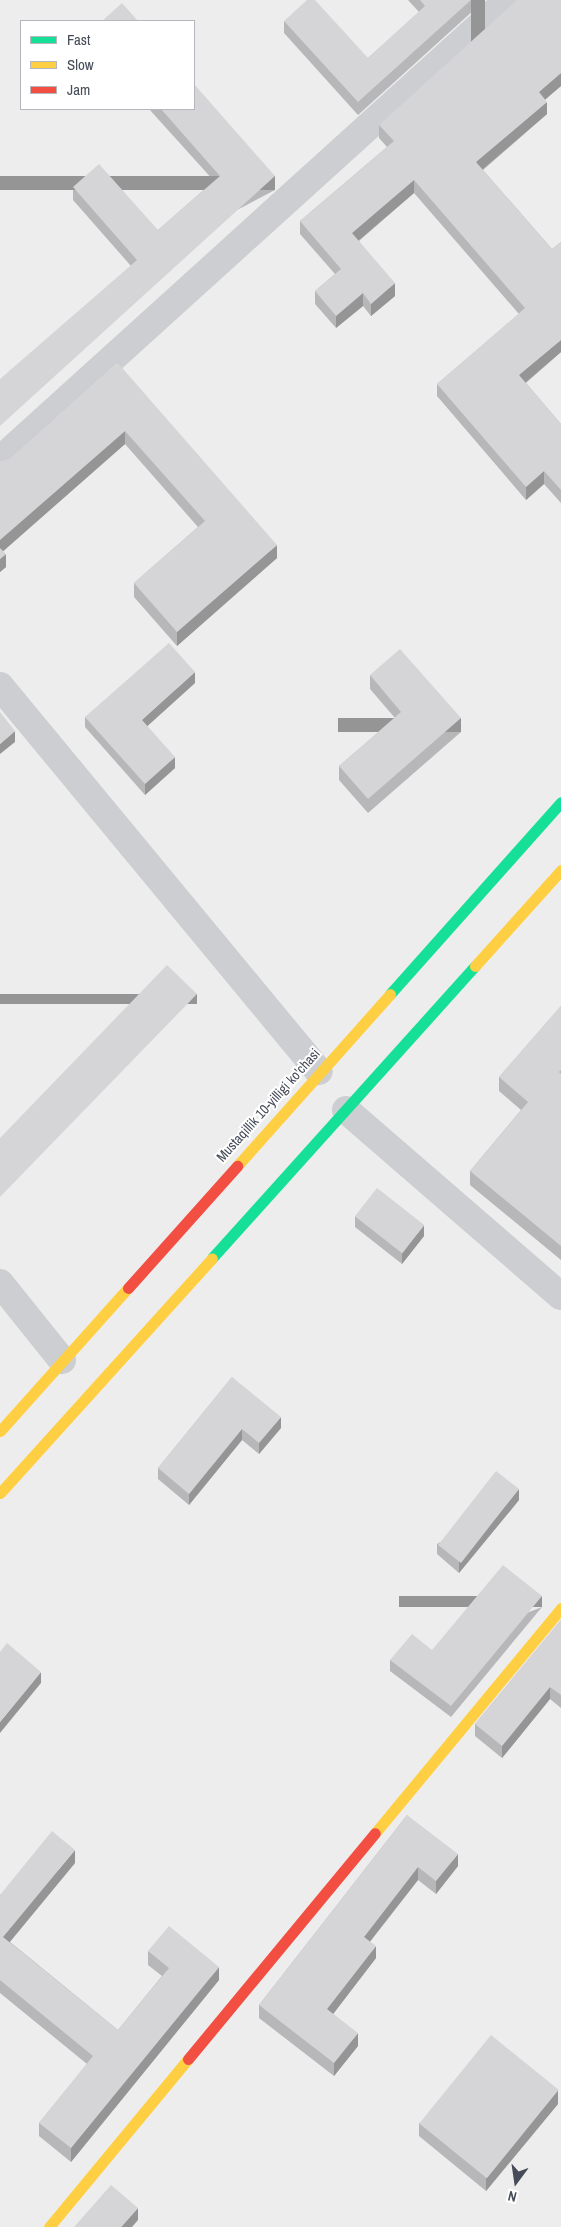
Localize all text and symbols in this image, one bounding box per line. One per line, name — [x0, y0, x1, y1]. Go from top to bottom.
legend — [20, 20, 195, 110]
text: Fast — [67, 29, 90, 50]
text: Slow — [67, 54, 94, 75]
text: Jam — [67, 79, 90, 100]
street label: Mustaqillik 10-yilligi ko'chasi — [213, 1045, 323, 1165]
north arrow — [491, 2157, 541, 2207]
text: N — [506, 2187, 519, 2206]

